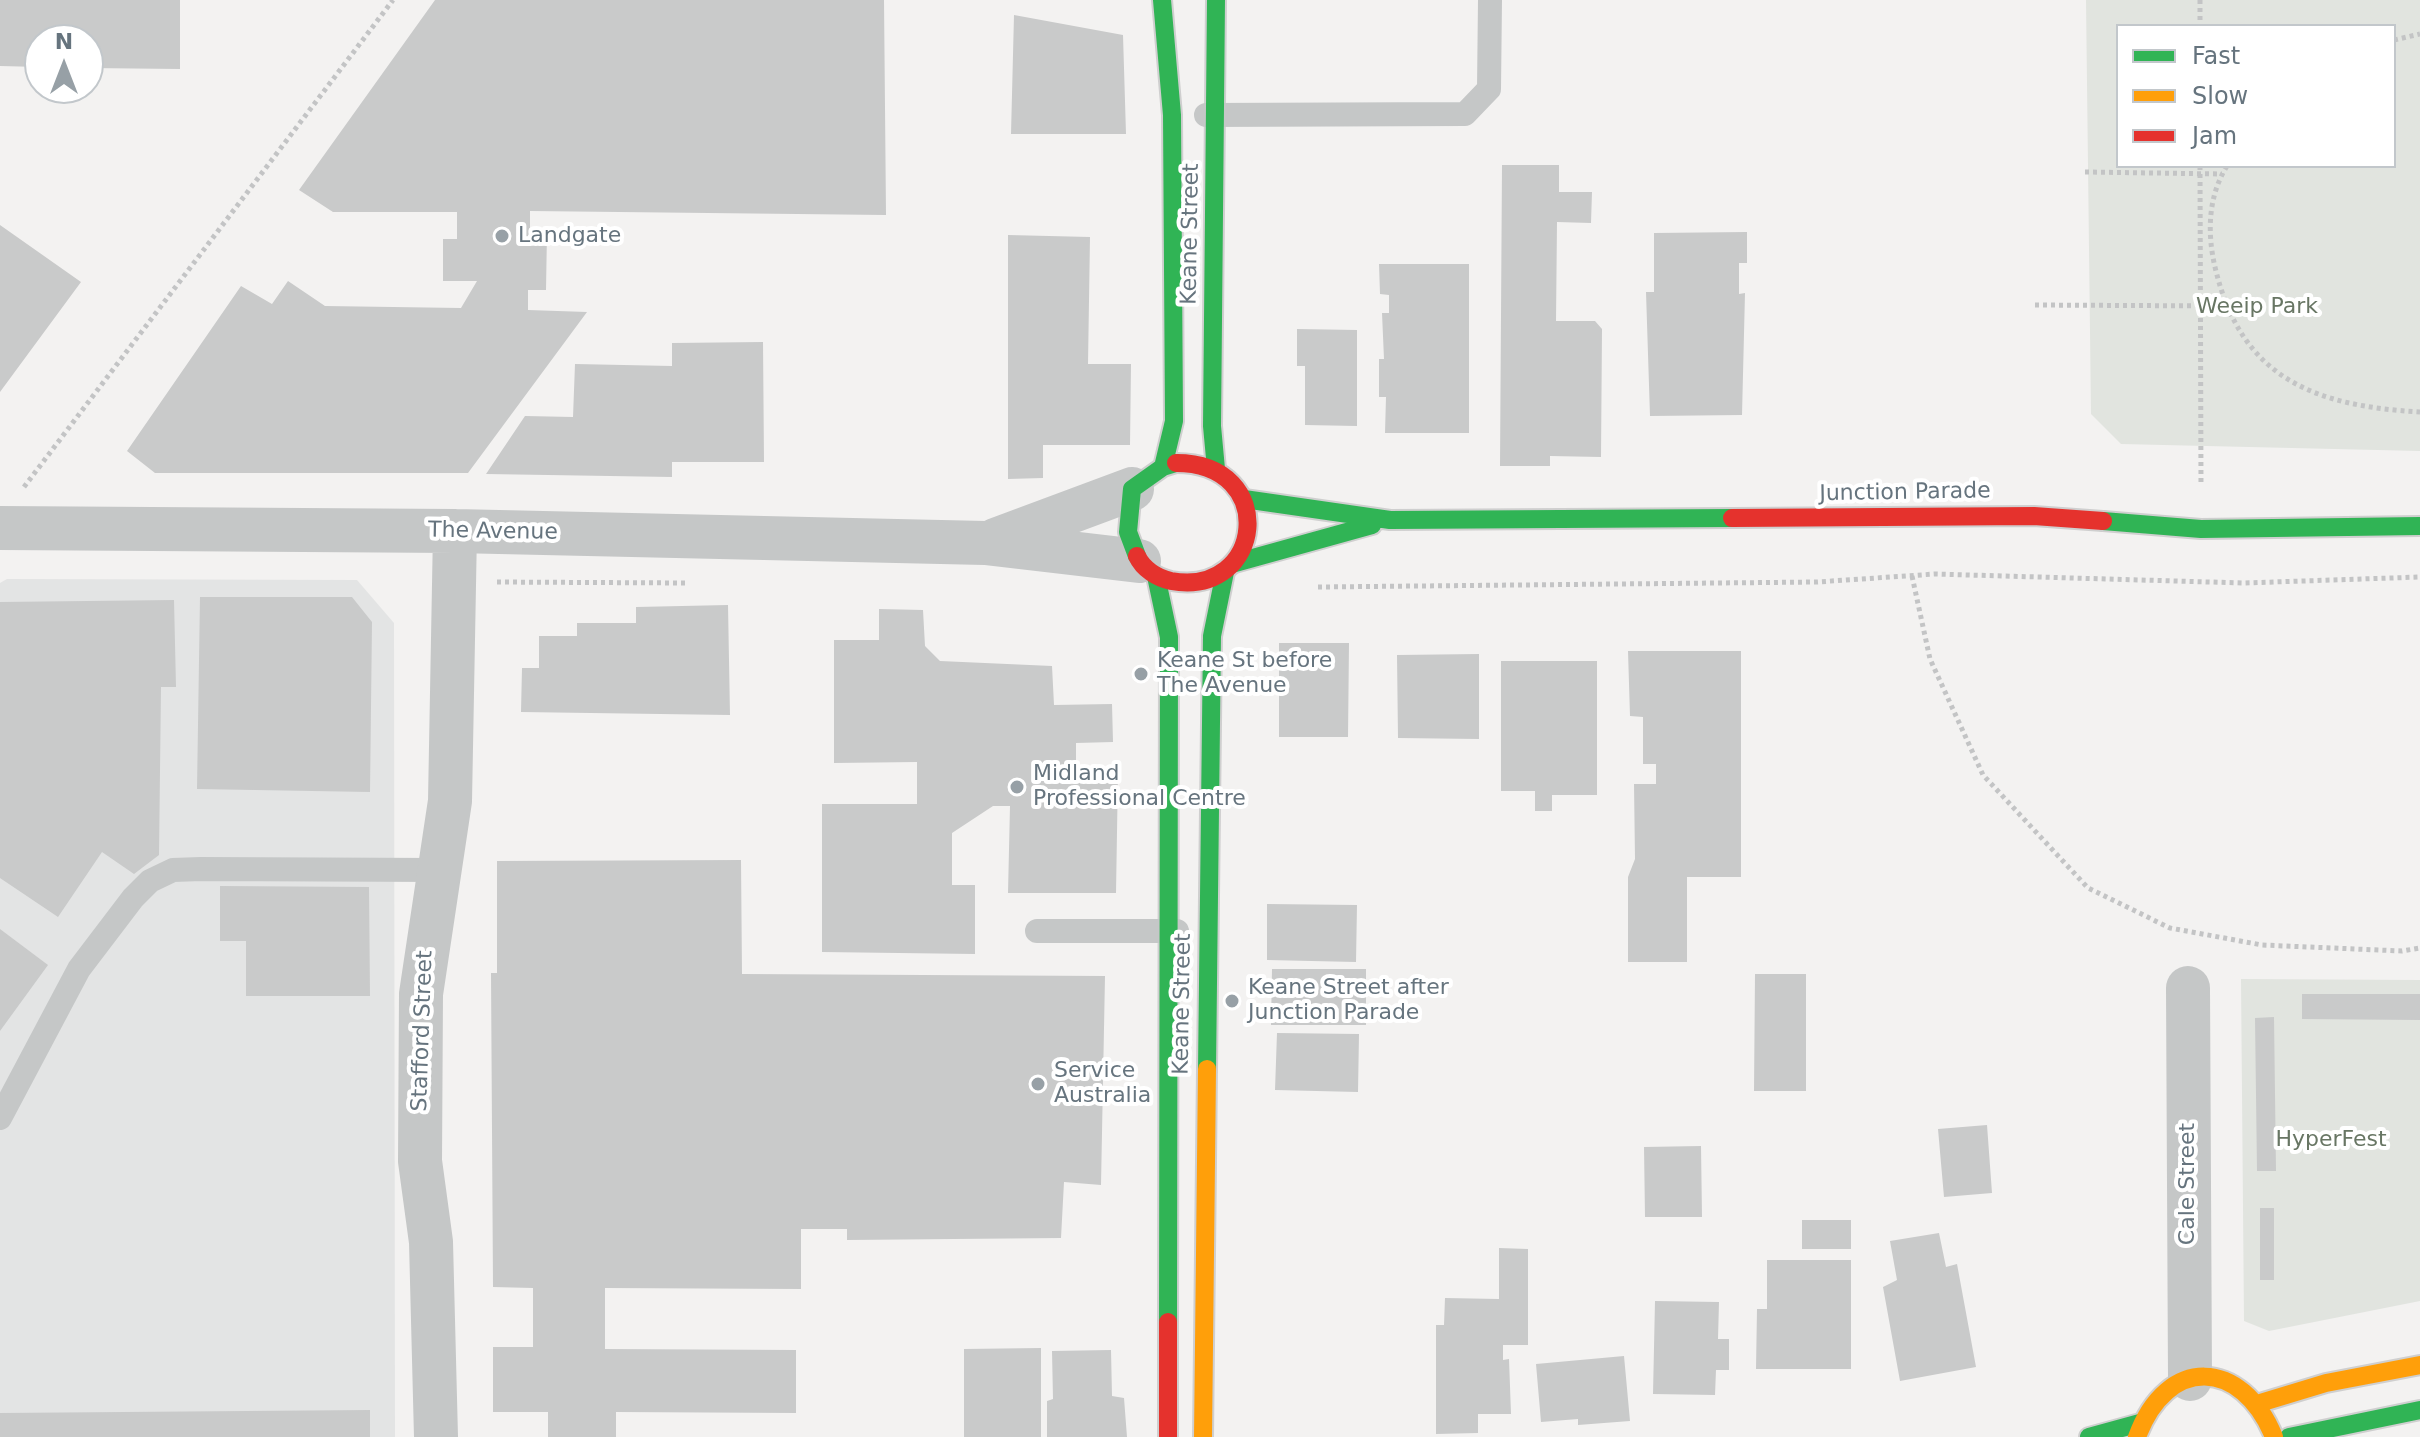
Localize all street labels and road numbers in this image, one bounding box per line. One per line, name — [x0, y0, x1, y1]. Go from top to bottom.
street label: Keane Street — [1177, 163, 1205, 305]
street label: Junction Parade — [1819, 478, 1991, 508]
street label: The Avenue — [428, 518, 558, 546]
street label: Keane Street — [1169, 933, 1197, 1075]
street label: Stafford Street — [407, 950, 439, 1112]
street label: Cale Street — [2175, 1123, 2201, 1245]

